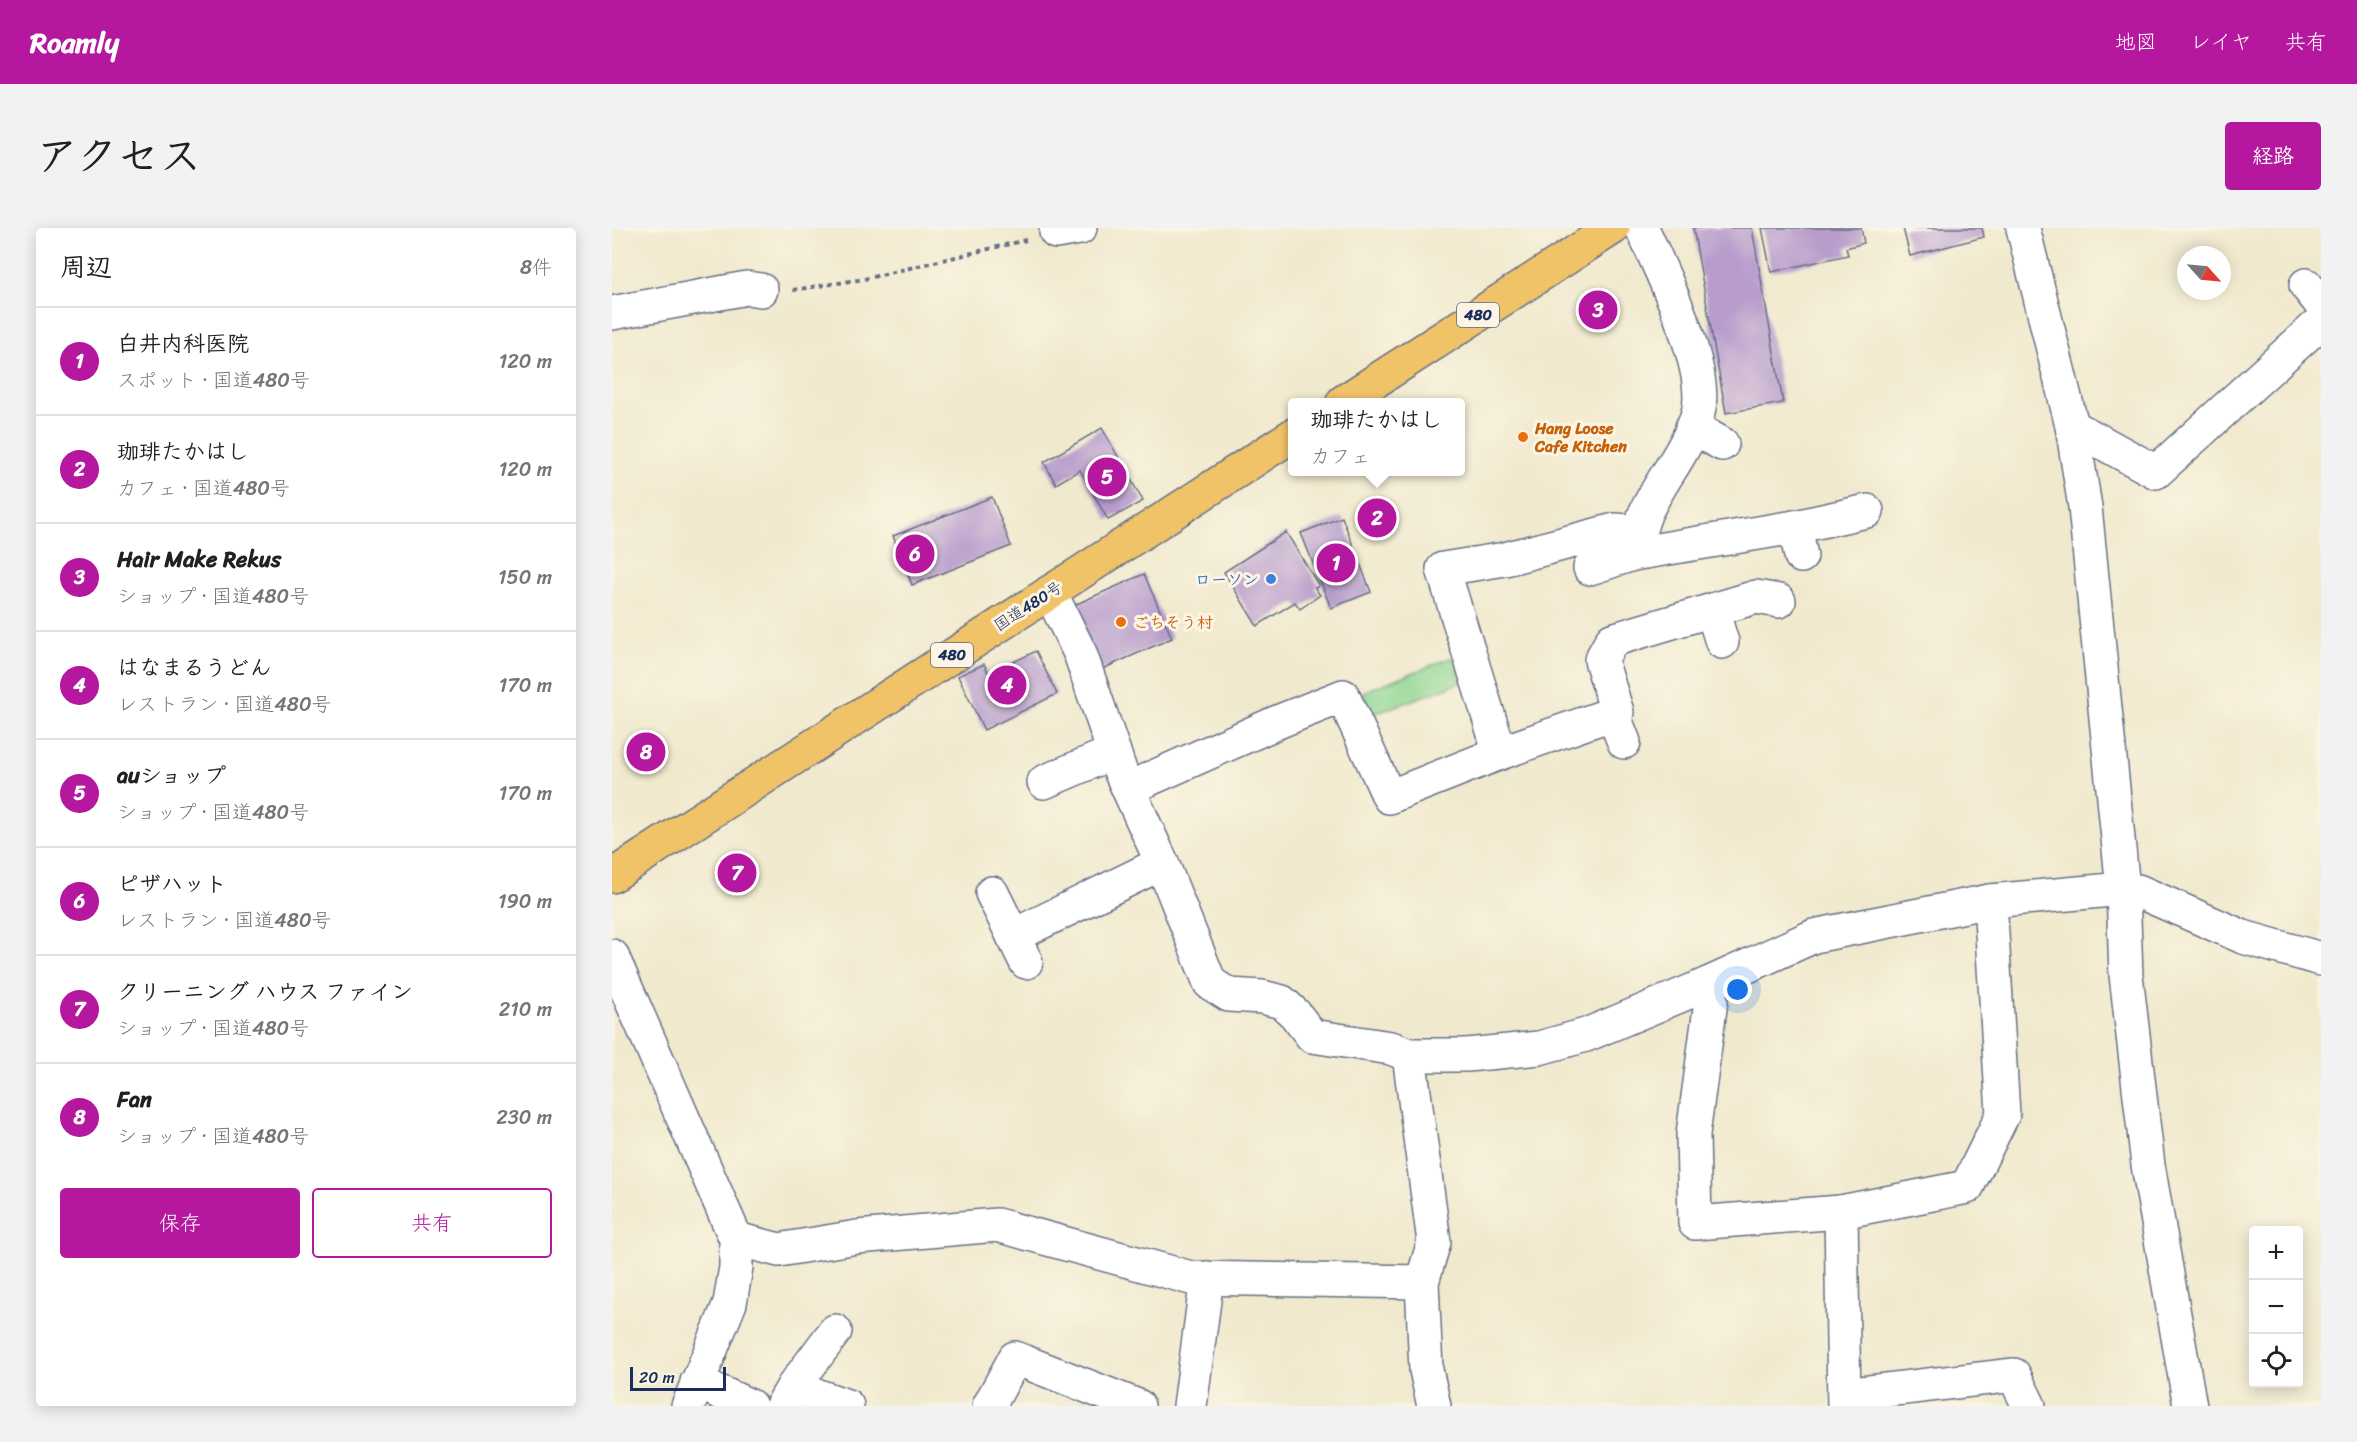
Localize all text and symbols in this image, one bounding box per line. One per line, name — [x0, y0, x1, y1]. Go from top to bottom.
text: Roamly — [30, 18, 119, 67]
text: 地図 — [2115, 23, 2157, 61]
text: レイヤ — [2190, 23, 2252, 61]
text: 共有 — [2285, 23, 2327, 61]
text: アクセス — [36, 119, 201, 193]
button: 経路 — [2225, 122, 2321, 190]
text: 周辺 — [60, 244, 112, 290]
north arrow — [2177, 246, 2231, 300]
text: 8件 — [520, 250, 552, 285]
pin: 3 — [1578, 288, 1618, 332]
road number: 480 — [1457, 303, 1499, 327]
text: 白井内科医院 — [117, 324, 249, 363]
text: 1 — [75, 344, 84, 379]
text: 120 m — [499, 344, 552, 379]
text: スポット · 国道480号 — [117, 363, 310, 398]
popup — [1288, 398, 1465, 476]
text: 珈琲たかはし — [1310, 400, 1443, 439]
place label: Hang Loose Cafe Kitchen — [1534, 414, 1627, 461]
marker: Hang Loose Cafe Kitchen — [1516, 430, 1530, 444]
text: 珈琲たかはし — [117, 432, 249, 471]
text: カフェ — [1310, 439, 1370, 474]
text: 2 — [74, 452, 85, 487]
text: 120 m — [499, 452, 552, 487]
pin: 5 — [1088, 454, 1126, 500]
text: カフェ · 国道480号 — [117, 471, 290, 506]
pin: 2 — [1358, 496, 1396, 540]
pin: 6 — [896, 532, 934, 576]
text: Hair Make Rekus — [117, 540, 281, 579]
pin: 1 — [1316, 540, 1356, 586]
text: 3 — [74, 560, 85, 595]
text: 150 m — [498, 560, 552, 595]
place label: ローソン — [1195, 565, 1259, 594]
marker: ローソン — [1264, 572, 1278, 586]
street label: 国道480号 — [987, 573, 1069, 639]
text: ショップ · 国道480号 — [117, 579, 309, 614]
place label: ごちそう村 — [1133, 608, 1213, 637]
marker: ごちそう村 — [1114, 615, 1128, 629]
road number: 480 — [931, 643, 973, 667]
text: はなまるうどん — [117, 648, 271, 687]
pin: 4 — [988, 662, 1026, 708]
text: 4 — [73, 668, 86, 703]
text: 170 m — [499, 668, 552, 703]
text: レストラン · 国道480号 — [117, 687, 332, 722]
pin: 8 — [627, 730, 666, 774]
text: auショップ — [117, 756, 226, 795]
text: 5 — [73, 776, 86, 811]
text: 170 m — [499, 776, 552, 811]
text: ショップ · 国道480号 — [117, 795, 309, 830]
pin: 7 — [718, 850, 756, 896]
text: ピザハット — [117, 864, 227, 903]
text: 6 — [74, 884, 85, 919]
text: 190 m — [498, 884, 552, 919]
text: レストラン · 国道480号 — [117, 903, 332, 938]
text: クリーニング ハウス ファイン — [117, 972, 413, 1011]
your location — [1723, 975, 1752, 1004]
text: 7 — [74, 992, 85, 1027]
text: 210 m — [499, 992, 552, 1027]
text: ショップ · 国道480号 — [117, 1011, 309, 1046]
text: Fan — [117, 1080, 152, 1119]
text: 8 — [73, 1100, 86, 1135]
text: 230 m — [496, 1100, 552, 1135]
text: ショップ · 国道480号 — [117, 1119, 309, 1154]
button: 保存 — [60, 1188, 300, 1258]
button: 共有 — [312, 1188, 552, 1258]
map controls — [2249, 1226, 2303, 1388]
button: + — [2249, 1226, 2303, 1280]
button: − — [2249, 1280, 2303, 1334]
button: locate — [2249, 1334, 2303, 1388]
text: 20 m — [639, 1363, 675, 1392]
scale bar — [630, 1364, 726, 1392]

